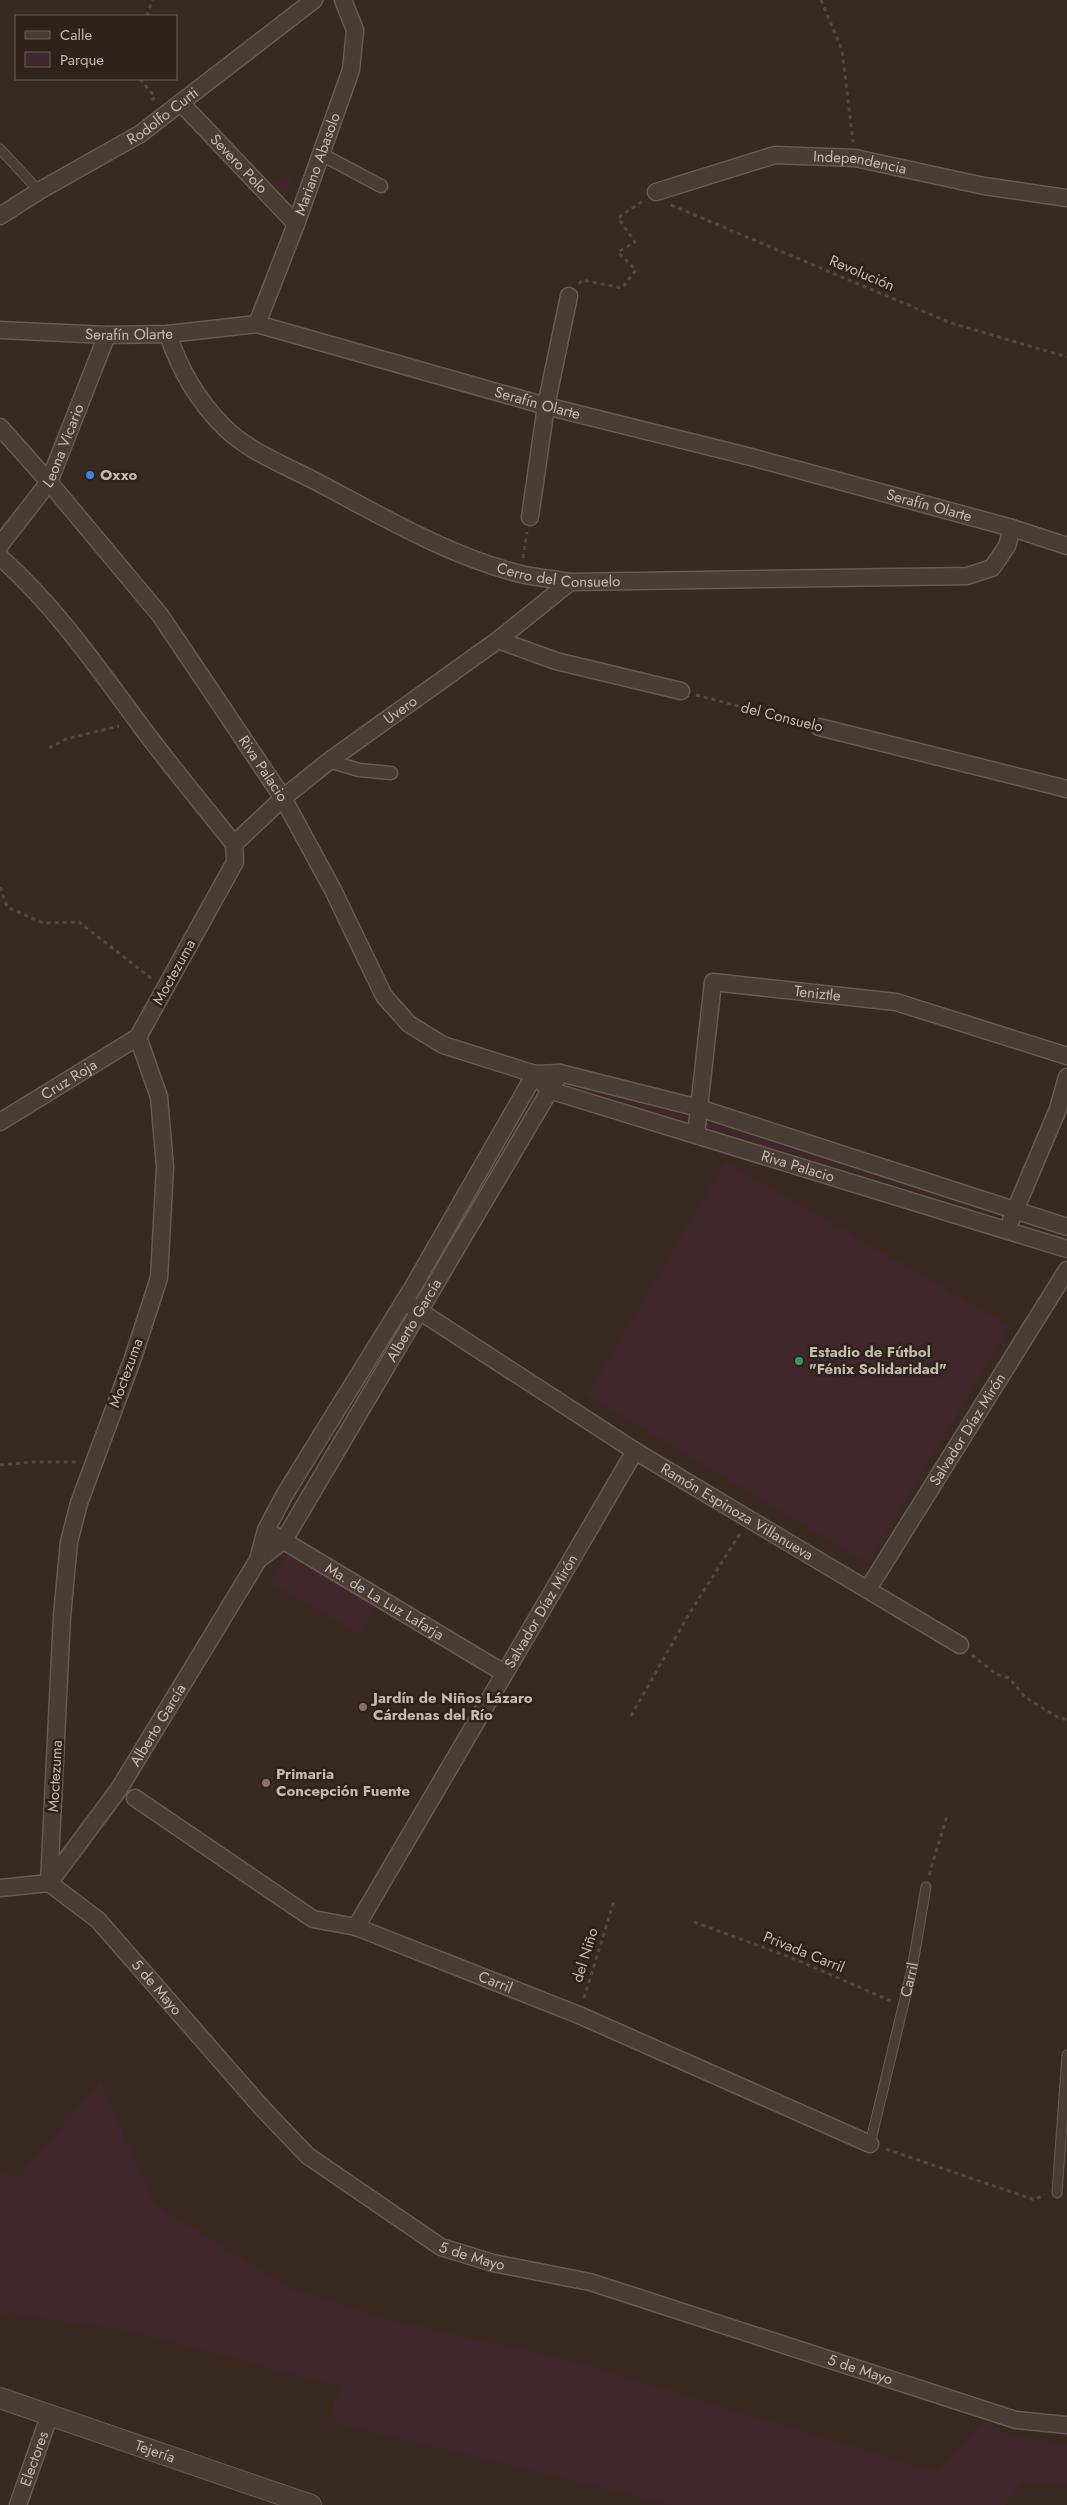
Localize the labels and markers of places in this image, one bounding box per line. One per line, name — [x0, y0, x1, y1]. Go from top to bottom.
place label: Oxxo — [100, 464, 138, 486]
marker: Oxxo — [84, 469, 96, 481]
place label: Estadio de Fútbol "Fénix Solidaridad" — [809, 1341, 947, 1380]
marker: Estadio de Fútbol "Fénix Solidaridad" — [793, 1355, 805, 1367]
place label: Jardín de Niños Lázaro Cárdenas del Río — [370, 1687, 533, 1726]
marker: Jardín de Niños Lázaro Cárdenas del Río — [357, 1701, 369, 1713]
place label: Primaria Concepción Fuente — [276, 1763, 410, 1802]
marker: Primaria Concepción Fuente — [260, 1777, 272, 1789]

